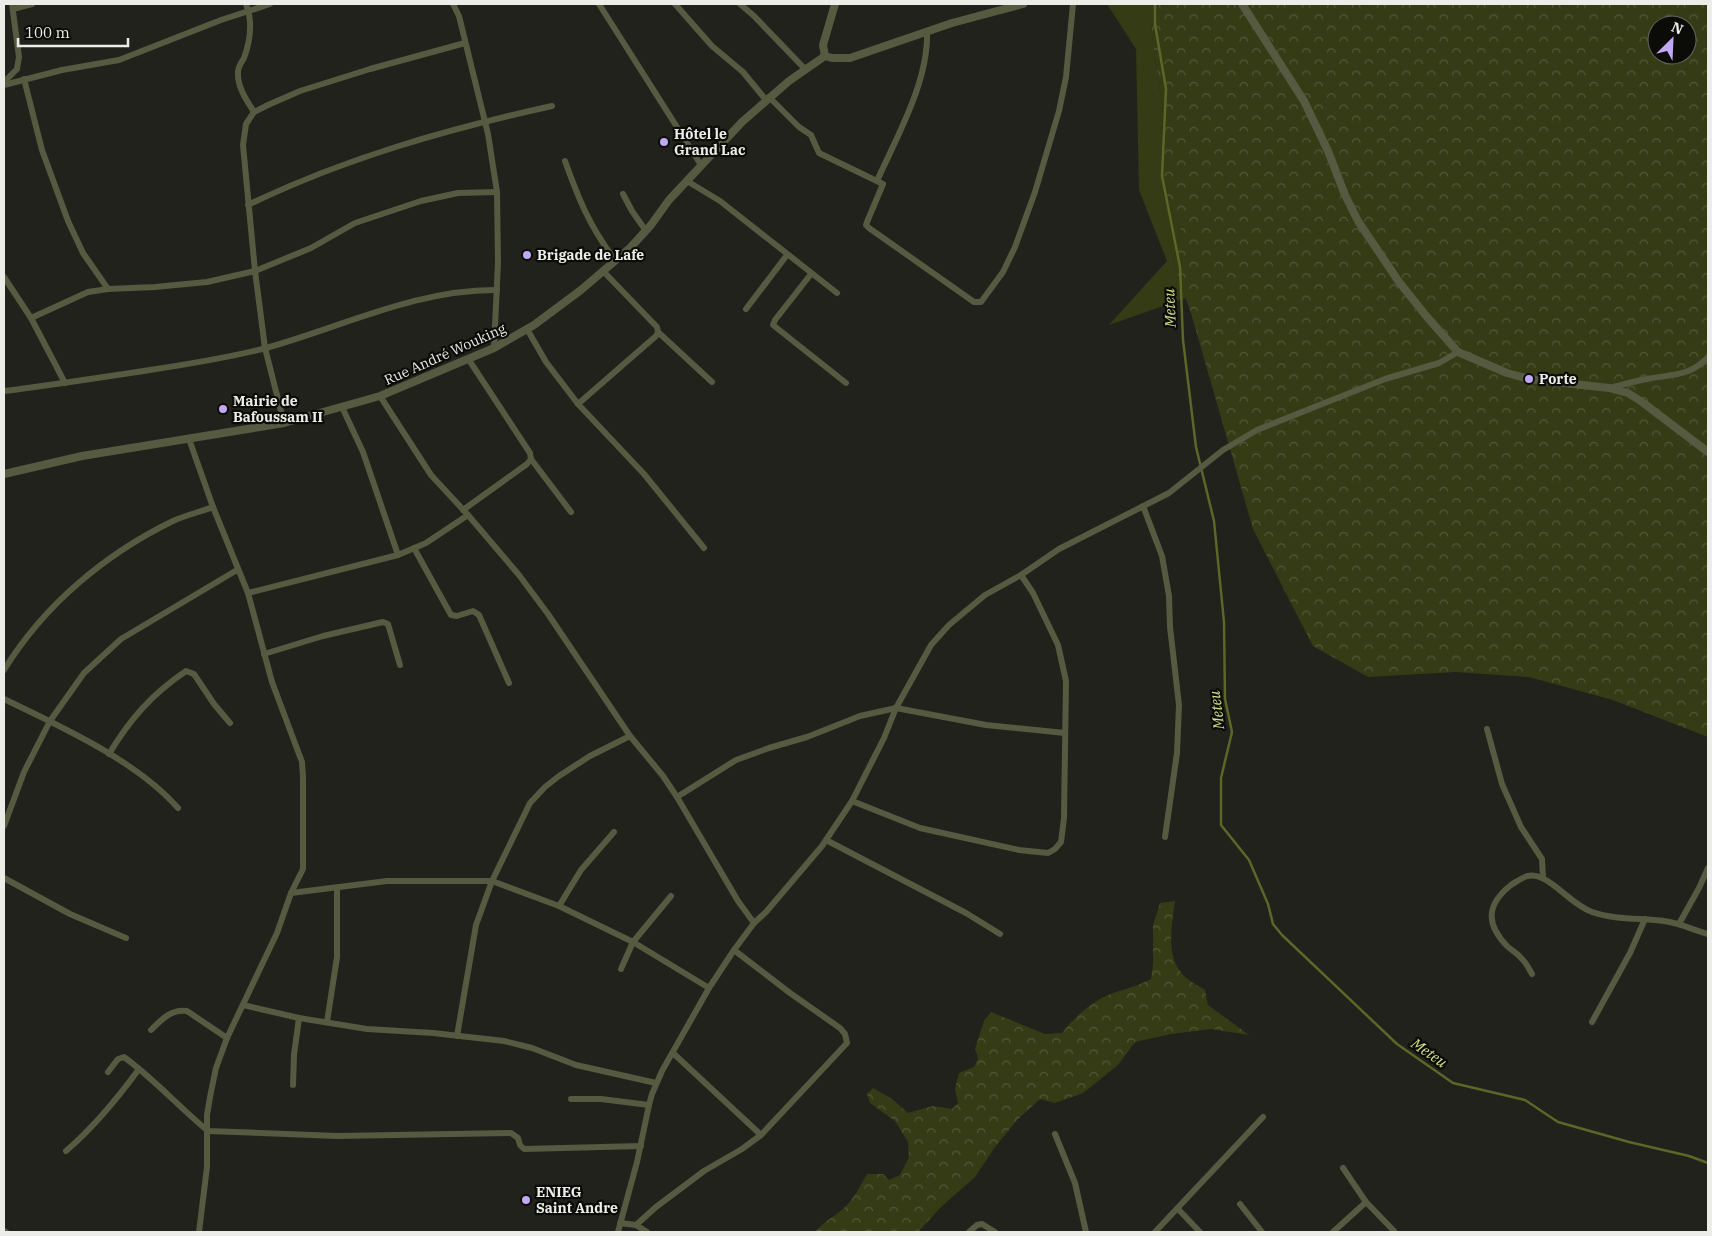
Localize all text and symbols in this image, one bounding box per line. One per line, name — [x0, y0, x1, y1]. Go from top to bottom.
scale bar — [18, 15, 128, 47]
north arrow — [1647, 15, 1697, 65]
text: N — [1669, 18, 1686, 39]
text: 100 m — [25, 23, 70, 42]
place label: Hôtel le Grand Lac — [674, 125, 746, 159]
marker: Hôtel le Grand Lac — [658, 136, 670, 148]
place label: Brigade de Lafe — [537, 246, 644, 264]
marker: Brigade de Lafe — [521, 249, 533, 261]
water label: Meteu — [1159, 288, 1180, 329]
street label: Rue André Wouking — [381, 319, 509, 389]
place label: Porte — [1539, 370, 1577, 388]
marker: Porte — [1523, 373, 1535, 385]
place label: Mairie de Bafoussam II — [233, 392, 323, 426]
marker: Mairie de Bafoussam II — [217, 403, 229, 415]
water label: Meteu — [1205, 689, 1228, 732]
water label: Meteu — [1407, 1033, 1451, 1072]
place label: ENIEG Saint Andre — [536, 1183, 618, 1217]
marker: ENIEG Saint Andre — [520, 1194, 532, 1206]

